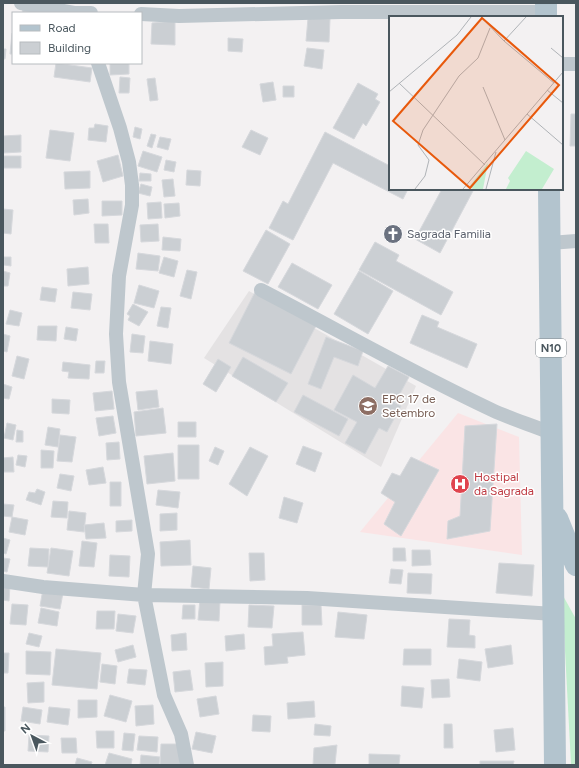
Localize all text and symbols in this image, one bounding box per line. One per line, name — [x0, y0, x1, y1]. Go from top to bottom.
legend — [12, 12, 142, 64]
inset map — [389, 16, 563, 190]
text: Road — [48, 21, 76, 35]
text: Building — [48, 41, 91, 55]
church icon: Sagrada Familia — [382, 223, 404, 245]
place label: Sagrada Familia — [407, 227, 491, 241]
road number: N10 — [536, 339, 566, 357]
place label: EPC 17 de Setembro — [382, 392, 436, 420]
school or university icon: EPC 17 de Setembro — [357, 395, 379, 417]
place label: Hostipal da Sagrada — [474, 470, 534, 498]
hospital icon: Hostipal da Sagrada — [449, 473, 471, 495]
north arrow — [12, 716, 52, 756]
text: N — [18, 721, 33, 737]

